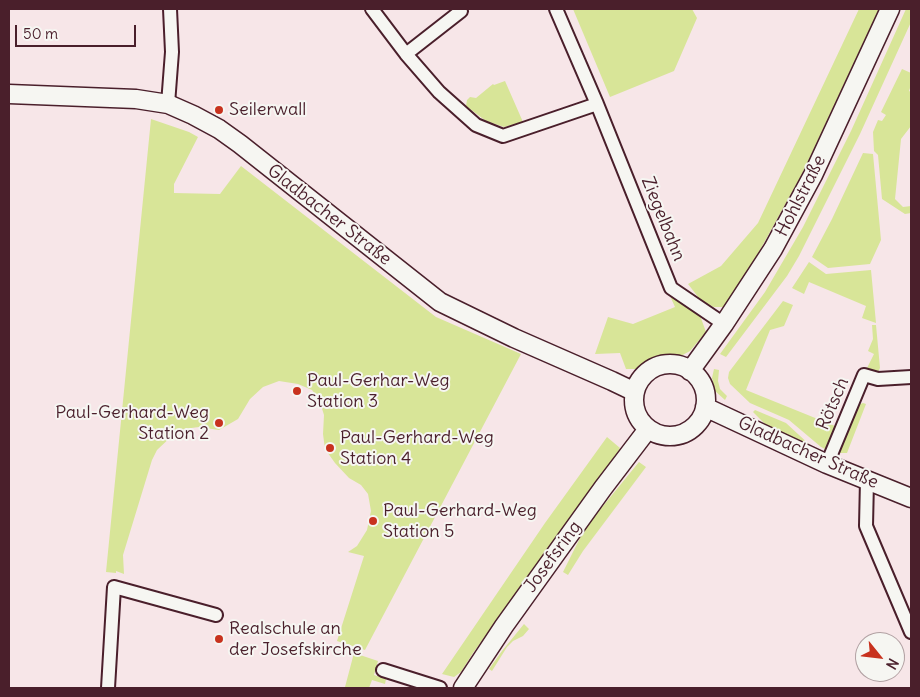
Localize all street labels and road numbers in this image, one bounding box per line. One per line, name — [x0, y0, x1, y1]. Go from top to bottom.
street label: Hohlstraße — [771, 152, 831, 240]
street label: Gladbacher Straße — [263, 160, 395, 270]
street label: Ziegelbahn — [636, 174, 690, 264]
street label: Rötsch — [812, 374, 854, 434]
street label: Gladbacher Straße — [734, 412, 882, 494]
street label: Josefsring — [520, 517, 586, 597]

